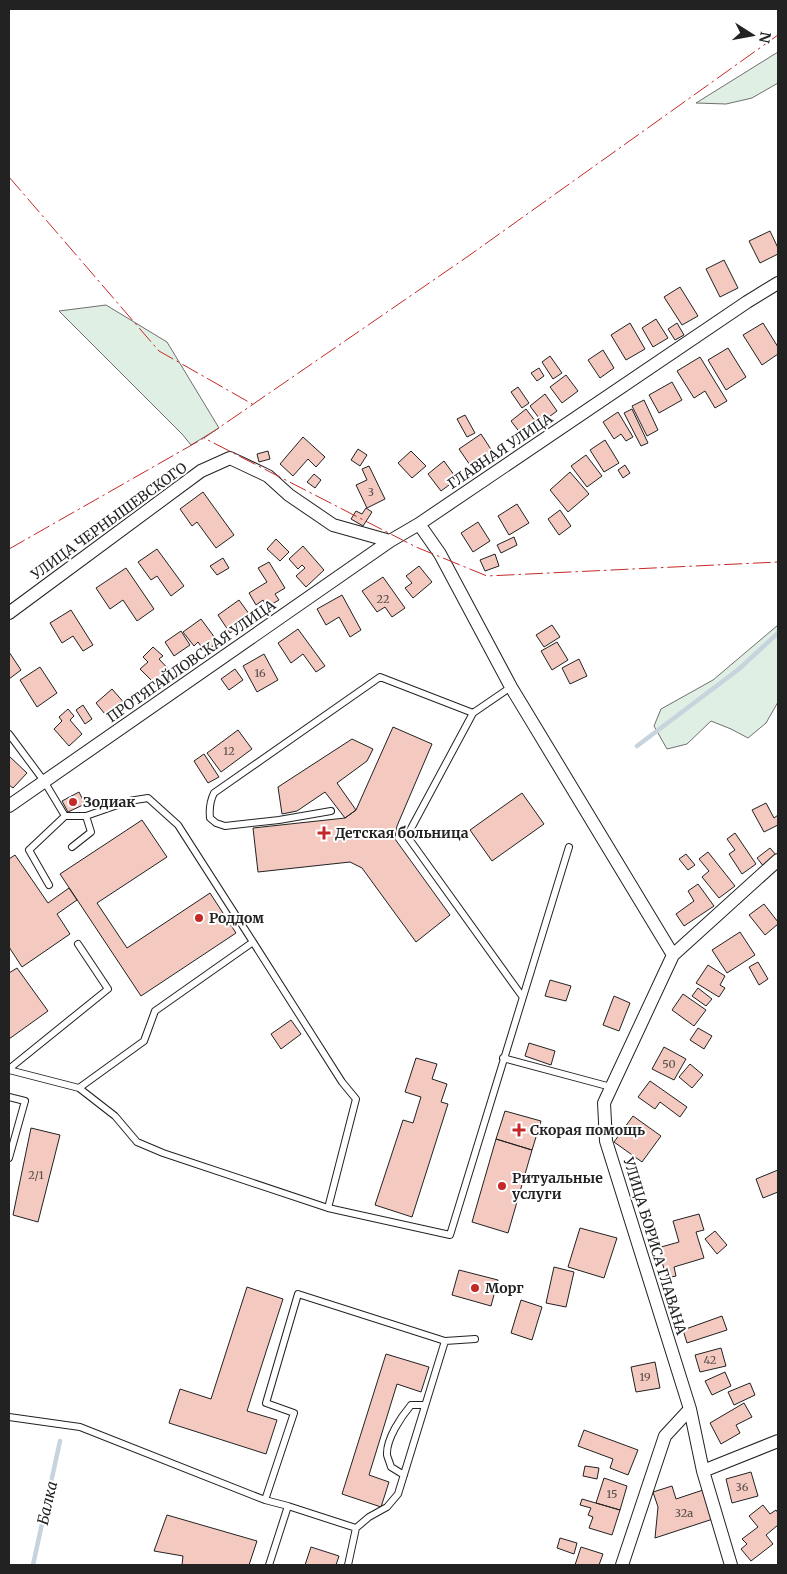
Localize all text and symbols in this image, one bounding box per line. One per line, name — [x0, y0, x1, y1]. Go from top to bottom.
north arrow — [727, 10, 777, 60]
text: N — [755, 30, 775, 45]
street label: ГЛАВНАЯ УЛИЦА — [444, 409, 556, 493]
street label: УЛИЦА ЧЕРНЫШЕВСКОГО — [27, 458, 190, 584]
house number: 3 — [368, 485, 374, 499]
house number: 22 — [377, 592, 389, 606]
street label: ПРОТЯГАЙЛОВСКАЯ УЛИЦА — [103, 596, 279, 726]
house number: 16 — [254, 666, 266, 680]
house number: 12 — [223, 744, 235, 758]
place label: Зодиак — [83, 793, 136, 811]
marker: Зодиак — [67, 796, 79, 808]
place label: Детская больница — [335, 824, 469, 842]
marker: Детская больница — [317, 826, 331, 840]
place label: Роддом — [209, 909, 264, 927]
marker: Роддом — [193, 912, 205, 924]
house number: 50 — [662, 1057, 676, 1071]
place label: Скорая помощь — [530, 1121, 645, 1139]
marker: Скорая помощь — [512, 1123, 526, 1137]
street label: УЛИЦА БОРИСА ГЛАВАНА — [619, 1154, 691, 1337]
house number: 2/1 — [28, 1168, 44, 1182]
place label: Ритуальные услуги — [512, 1169, 603, 1203]
marker: Ритуальные услуги — [496, 1180, 508, 1192]
place label: Морг — [485, 1279, 524, 1297]
marker: Морг — [469, 1282, 481, 1294]
house number: 42 — [704, 1353, 716, 1367]
house number: 19 — [639, 1370, 651, 1384]
water label: Балка — [33, 1479, 61, 1527]
house number: 36 — [736, 1480, 749, 1494]
house number: 15 — [606, 1487, 618, 1501]
house number: 32а — [675, 1506, 693, 1520]

